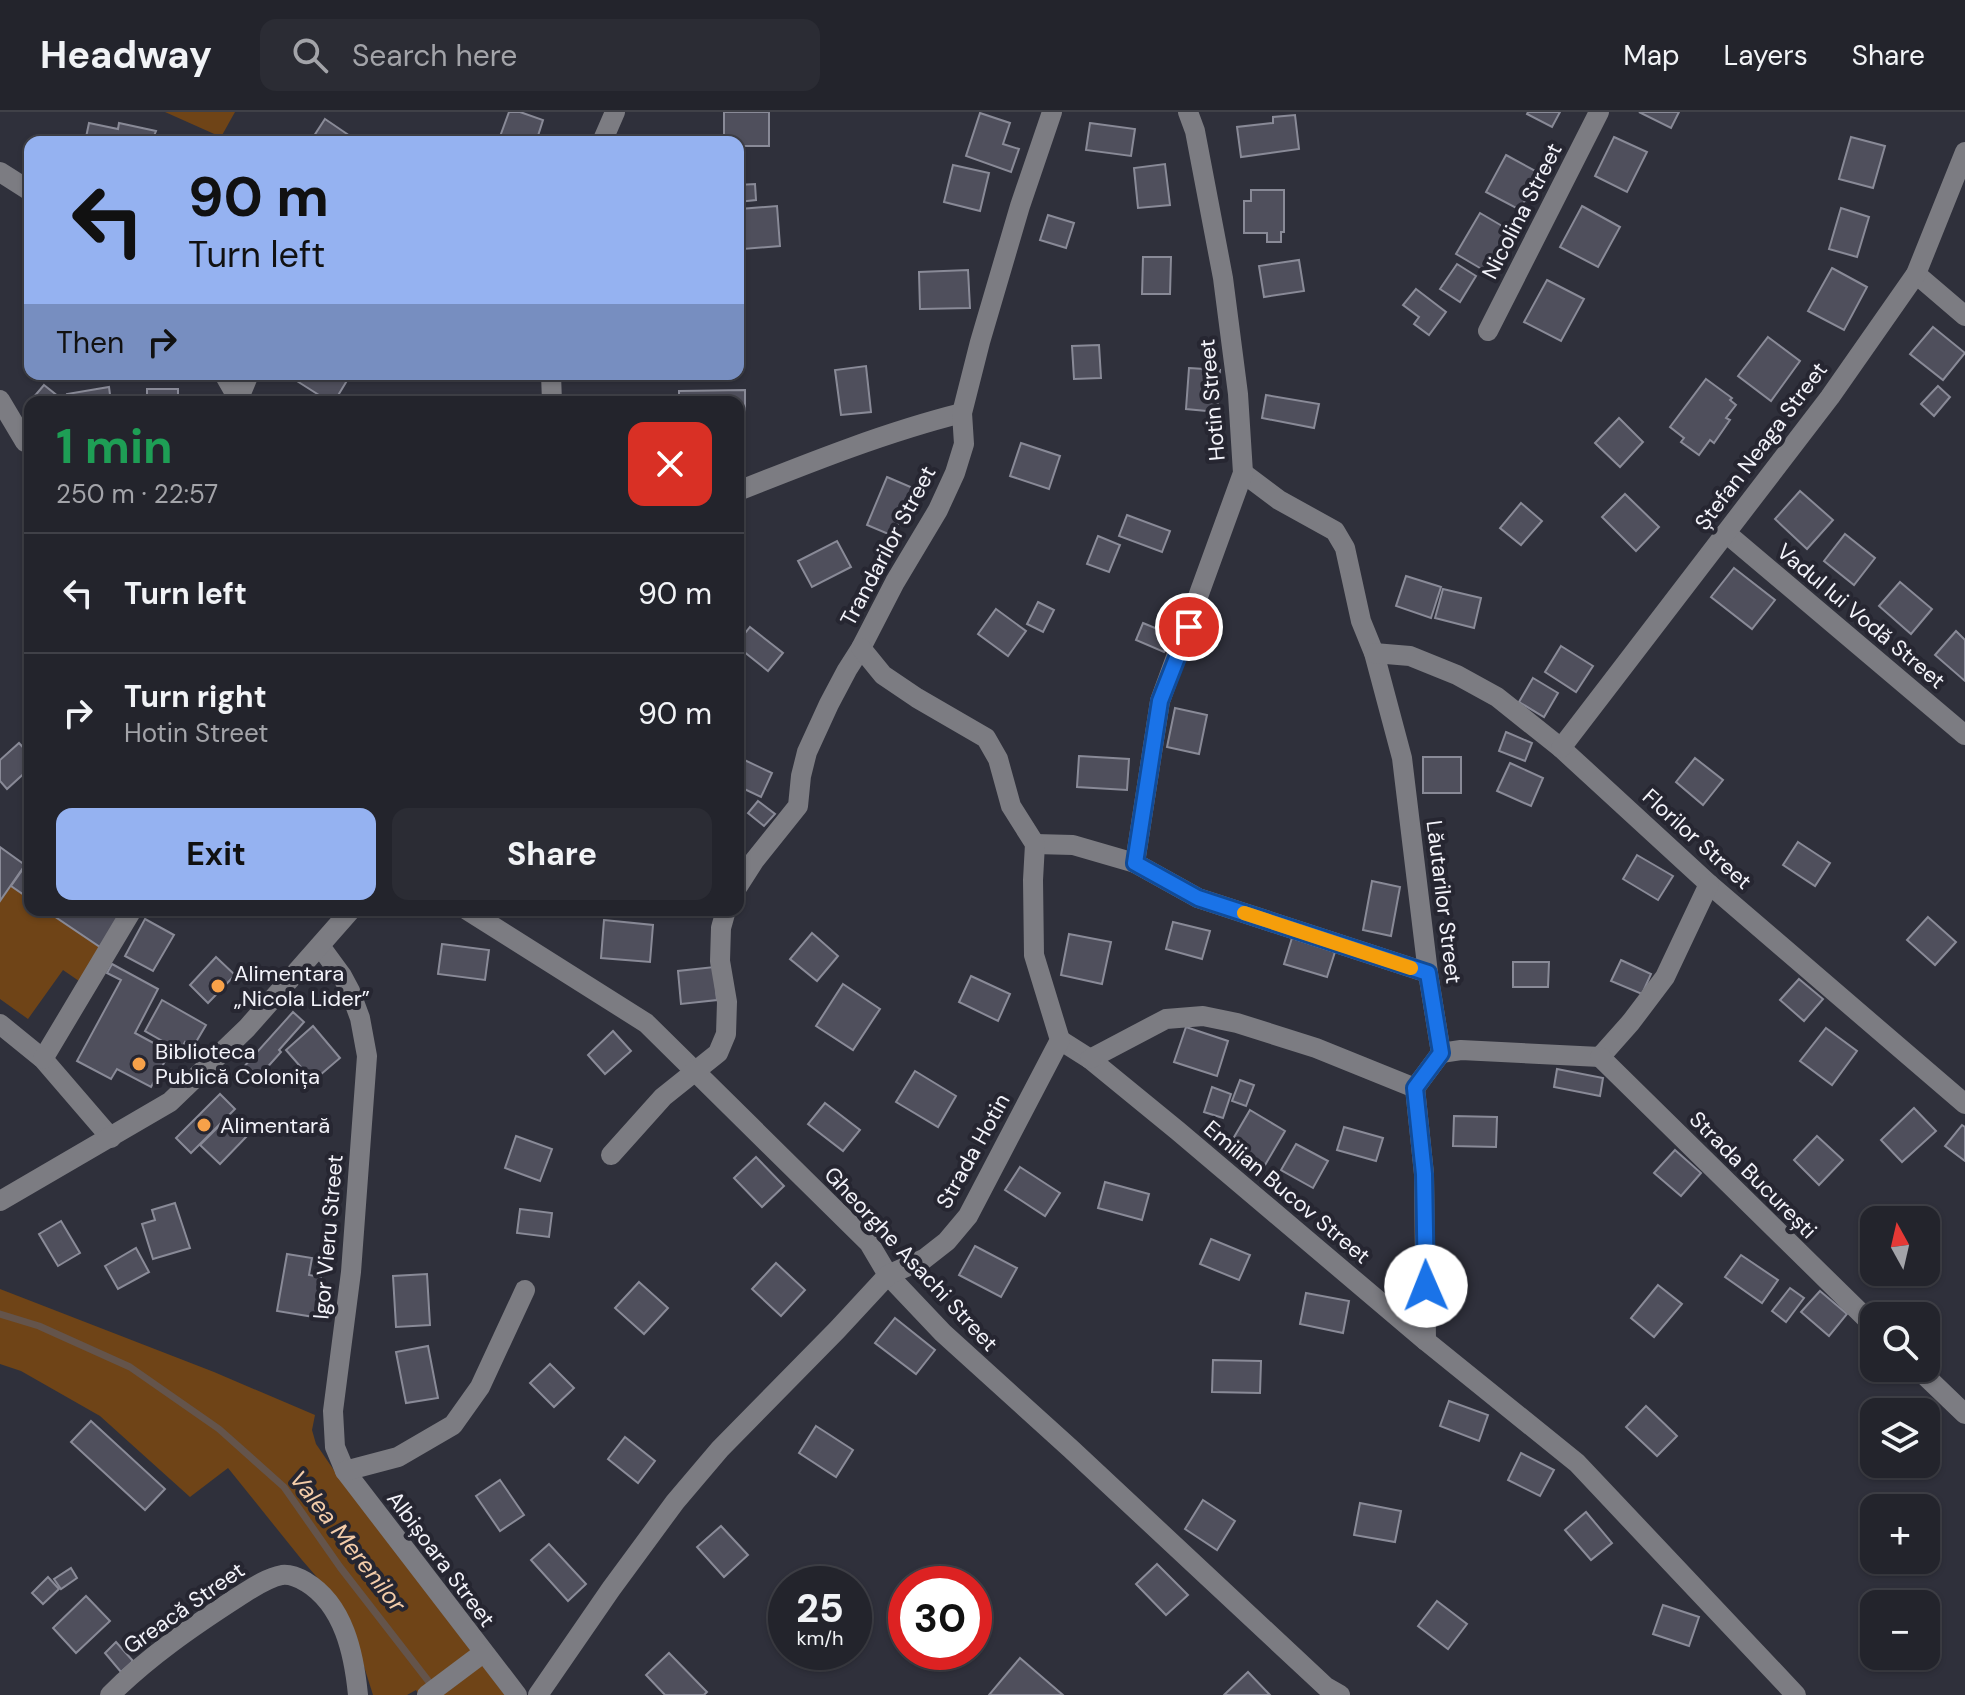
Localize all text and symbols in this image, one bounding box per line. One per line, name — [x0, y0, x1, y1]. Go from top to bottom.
search box — [260, 19, 820, 91]
text: Headway — [40, 30, 212, 80]
icon: search — [288, 33, 332, 77]
text: Search here — [352, 36, 517, 75]
text: Map — [1623, 37, 1680, 74]
text: Layers — [1724, 37, 1808, 74]
text: Share — [1852, 37, 1925, 74]
street label: Nicolina Street — [1475, 138, 1569, 284]
text: 90 m — [188, 160, 329, 233]
icon: left — [56, 168, 160, 272]
text: Turn left — [188, 231, 325, 278]
icon: right — [140, 320, 184, 364]
text: Then — [56, 323, 124, 362]
street label: Hotin Street — [1192, 338, 1232, 462]
street label: Ștefan Neaga Street — [1688, 356, 1834, 536]
text: 1 min — [56, 415, 173, 478]
button: close — [628, 422, 712, 506]
street label: Trandarilor Street — [834, 461, 942, 631]
text: 250 m · 22:57 — [56, 477, 218, 511]
street label: Vadul lui Vodă Street — [1771, 537, 1951, 695]
icon: left — [56, 571, 100, 615]
text: Turn left — [124, 574, 247, 613]
text: 90 m — [638, 574, 712, 613]
pin — [1155, 593, 1223, 661]
icon: arrive — [1167, 605, 1211, 649]
text: Turn right — [124, 677, 267, 716]
icon: right — [56, 691, 100, 735]
text: 90 m — [638, 694, 712, 733]
text: Hotin Street — [124, 716, 269, 750]
street label: Florilor Street — [1636, 782, 1758, 896]
button: Exit — [56, 808, 376, 900]
button: Share — [392, 808, 712, 900]
street label: Lăutarilor Street — [1420, 819, 1468, 985]
place label: Alimentara „Nicola Lider” — [234, 959, 370, 1013]
marker: Alimentara „Nicola Lider” — [209, 977, 227, 995]
place label: Biblioteca Publică Colonița — [155, 1037, 320, 1091]
marker: Biblioteca Publică Colonița — [130, 1055, 148, 1073]
street label: Strada Hotin — [929, 1088, 1017, 1214]
street label: Strada București — [1683, 1105, 1823, 1245]
place label: Alimentară — [220, 1111, 330, 1140]
street label: Emilian Bucov Street — [1198, 1114, 1376, 1270]
marker: Alimentară — [195, 1116, 213, 1134]
street label: Igor Vieru Street — [306, 1153, 350, 1321]
street label: Gheorghe Asachi Street — [818, 1160, 1004, 1358]
north arrow — [1860, 1206, 1940, 1286]
map controls — [1860, 1206, 1940, 1670]
position arrow — [1384, 1244, 1468, 1328]
button: search — [1860, 1302, 1940, 1382]
button: layers — [1860, 1398, 1940, 1478]
water label: Valea Merenilor — [283, 1464, 414, 1619]
street label: Albișoara Street — [380, 1485, 502, 1633]
button: + — [1860, 1494, 1940, 1574]
street label: Greacă Street — [118, 1556, 250, 1660]
speed limit sign: 30 — [888, 1566, 992, 1670]
text: 25 — [796, 1582, 844, 1634]
button: − — [1860, 1590, 1940, 1670]
text: km/h — [796, 1625, 844, 1651]

